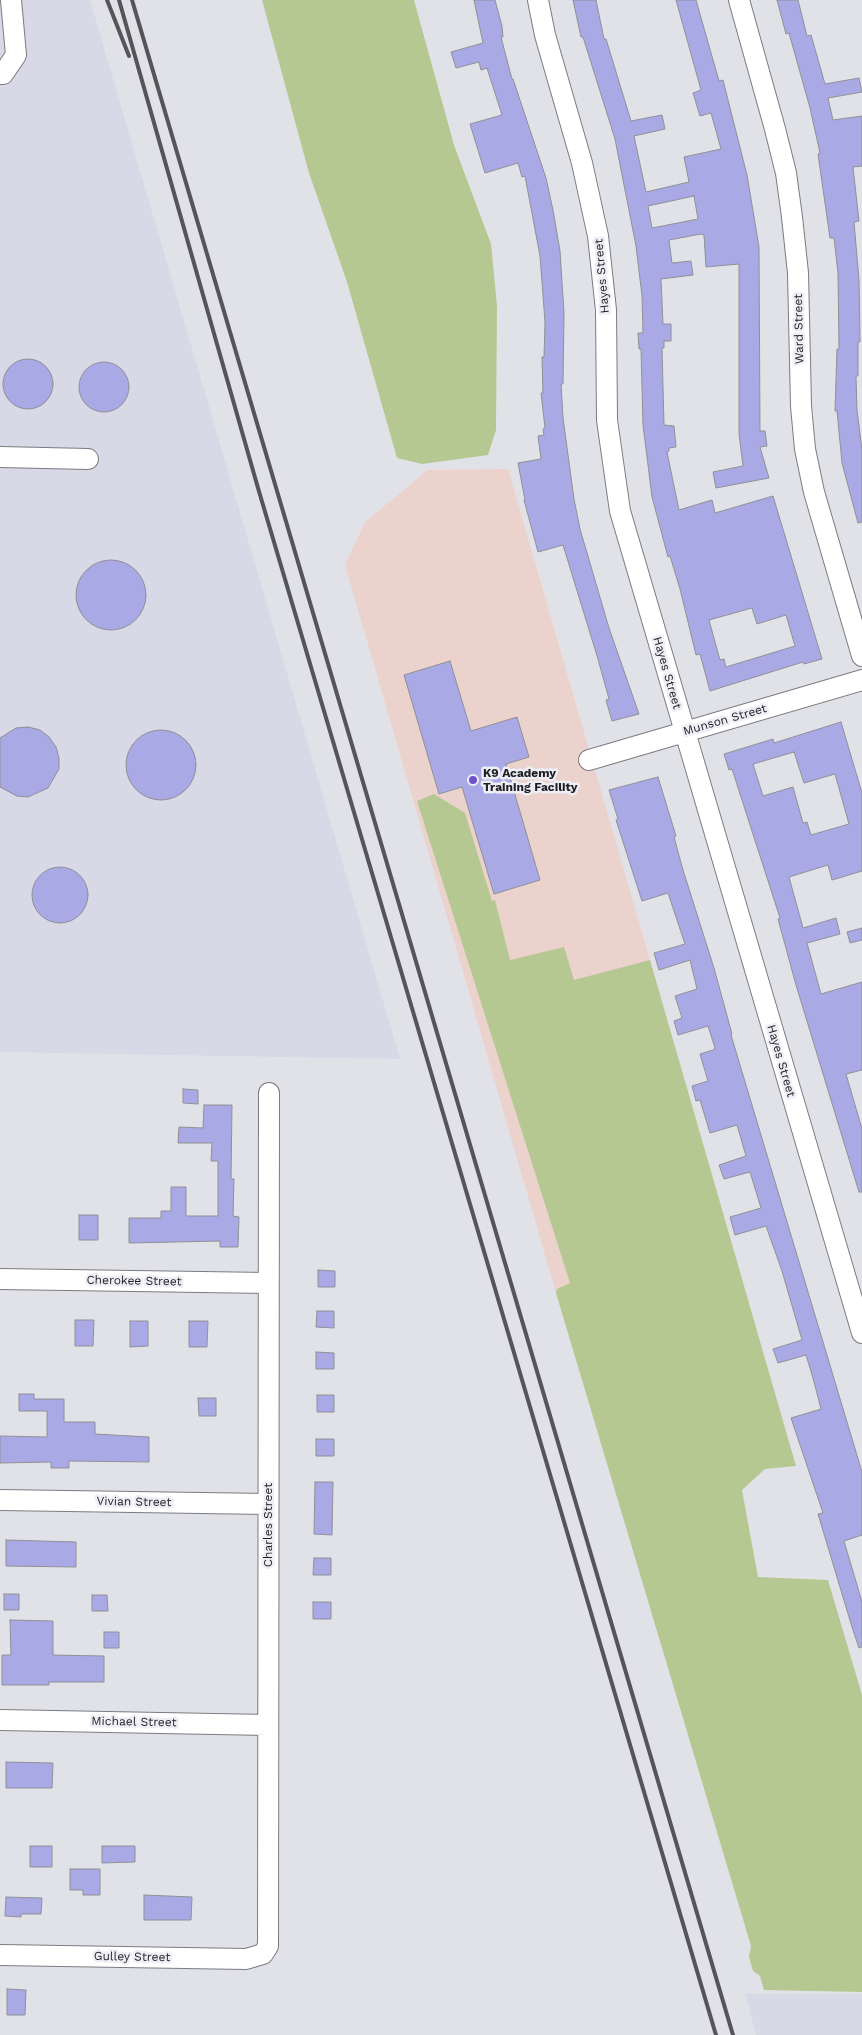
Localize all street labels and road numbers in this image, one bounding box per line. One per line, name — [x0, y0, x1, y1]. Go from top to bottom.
street label: Hayes Street — [592, 238, 612, 314]
street label: Ward Street — [791, 294, 807, 364]
street label: Hayes Street — [650, 635, 684, 711]
street label: Munson Street — [682, 701, 768, 739]
street label: Hayes Street — [764, 1023, 798, 1099]
street label: Cherokee Street — [86, 1273, 182, 1289]
street label: Charles Street — [261, 1483, 275, 1567]
street label: Vivian Street — [96, 1494, 172, 1510]
street label: Michael Street — [91, 1714, 177, 1730]
street label: Gulley Street — [94, 1949, 170, 1965]

